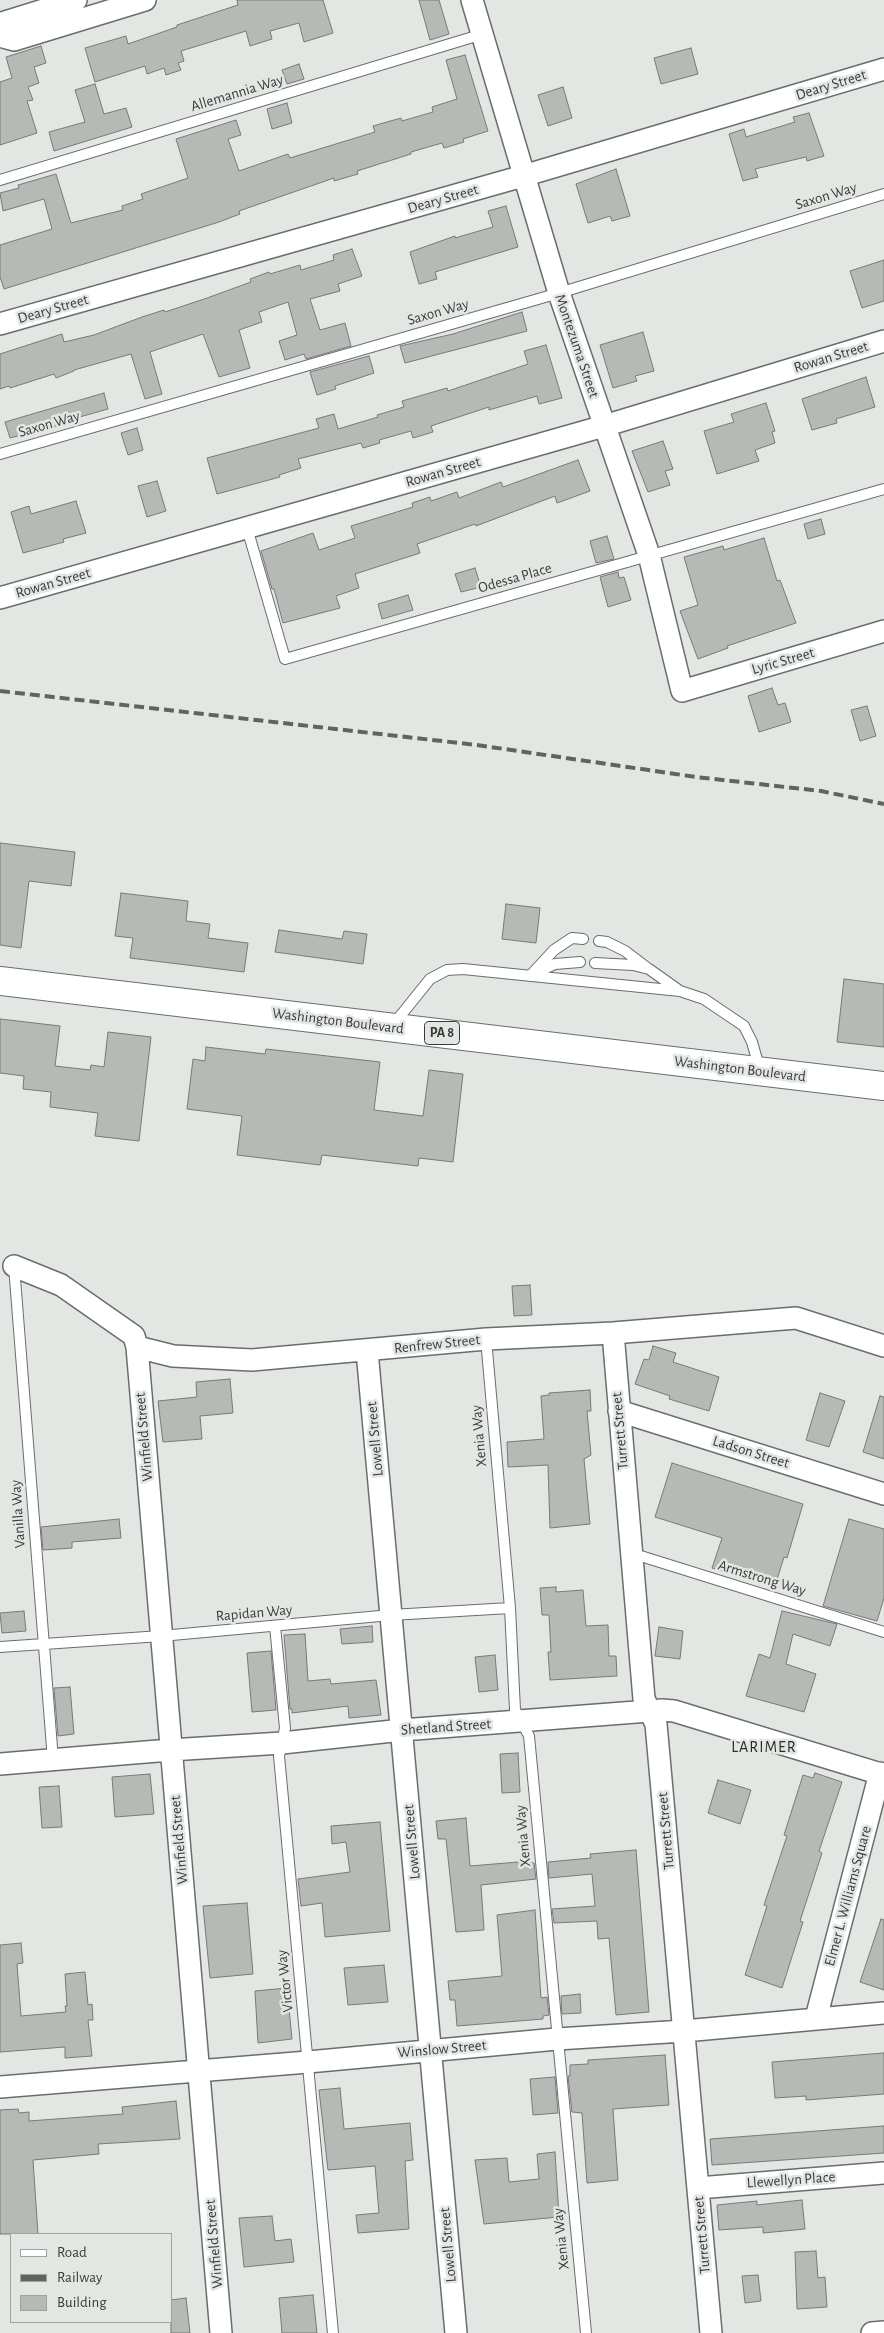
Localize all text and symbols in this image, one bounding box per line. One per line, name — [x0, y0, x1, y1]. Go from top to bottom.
street label: Deary Street — [794, 66, 868, 104]
street label: Allemannia Way — [189, 70, 285, 116]
street label: Saxon Way — [793, 178, 859, 214]
street label: Deary Street — [406, 180, 480, 218]
street label: Deary Street — [16, 290, 90, 328]
street label: Montezuma Street — [551, 292, 603, 400]
street label: Saxon Way — [405, 295, 471, 329]
street label: Rowan Street — [791, 337, 871, 377]
street label: Saxon Way — [16, 407, 82, 441]
street label: Rowan Street — [403, 453, 483, 491]
street label: Odessa Place — [476, 559, 554, 597]
street label: Rowan Street — [13, 564, 93, 602]
street label: Lyric Street — [750, 643, 816, 679]
street label: Washington Boulevard — [271, 1004, 405, 1038]
road number: PA 8 — [424, 1021, 460, 1044]
street label: Washington Boulevard — [673, 1052, 807, 1086]
street label: Renfrew Street — [393, 1331, 481, 1357]
street label: Winfield Street — [131, 1392, 157, 1482]
street label: Turrett Street — [608, 1392, 632, 1470]
street label: Lowell Street — [363, 1401, 387, 1477]
street label: Xenia Way — [467, 1404, 491, 1468]
street label: Ladson Street — [710, 1432, 792, 1472]
street label: Vanilla Way — [7, 1479, 29, 1549]
street label: Armstrong Way — [716, 1556, 808, 1600]
street label: Rapidan Way — [215, 1601, 293, 1625]
street label: Shetland Street — [400, 1715, 492, 1739]
district label: LARIMER — [730, 1737, 798, 1757]
street label: Turrett Street — [654, 1792, 678, 1870]
street label: Winfield Street — [166, 1795, 192, 1885]
street label: Lowell Street — [400, 1804, 424, 1880]
street label: Xenia Way — [511, 1804, 535, 1868]
street label: Elmer L. Williams Square — [821, 1824, 875, 1968]
street label: Victor Way — [273, 1949, 297, 2013]
street label: Winslow Street — [397, 2036, 487, 2062]
street label: Llewellyn Place — [746, 2168, 836, 2192]
street label: Turrett Street — [690, 2196, 714, 2274]
street label: Winfield Street — [201, 2199, 227, 2289]
street label: Lowell Street — [436, 2207, 460, 2283]
street label: Xenia Way — [549, 2207, 573, 2271]
legend — [10, 2233, 172, 2323]
text: Road — [57, 2245, 87, 2260]
text: Railway — [57, 2270, 102, 2285]
text: Building — [57, 2295, 107, 2310]

